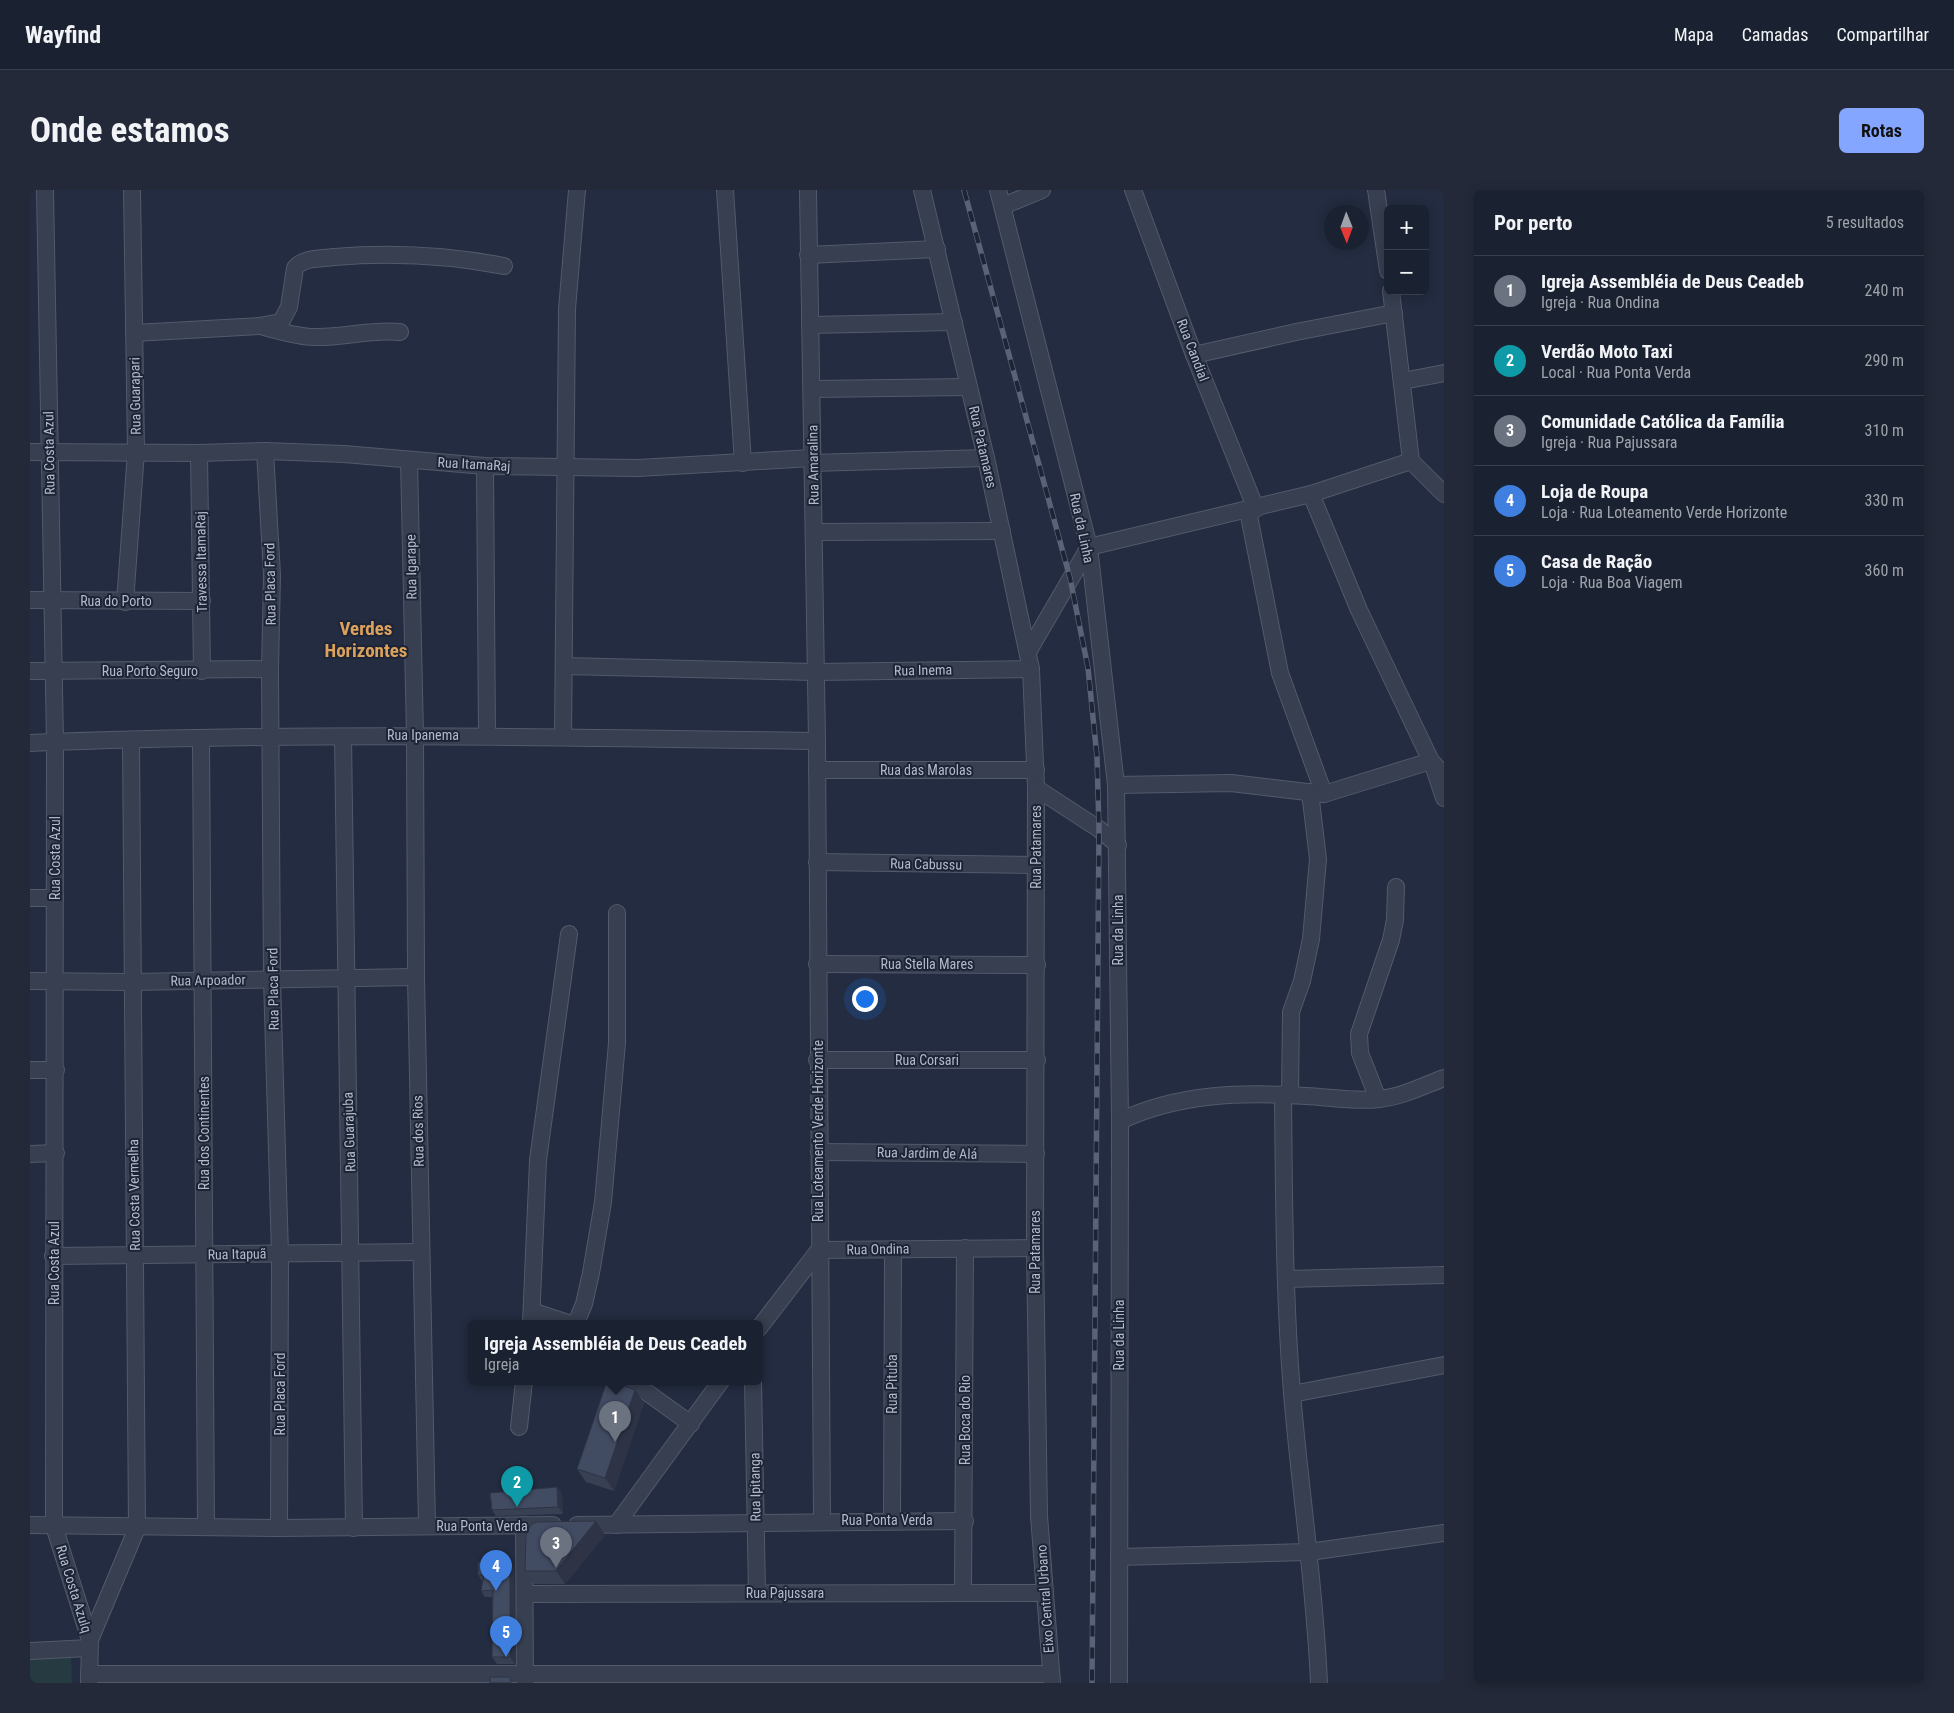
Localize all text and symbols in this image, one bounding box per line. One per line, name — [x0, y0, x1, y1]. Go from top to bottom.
text: Wayfind — [25, 21, 101, 49]
text: Mapa — [1674, 24, 1714, 45]
text: Camadas — [1742, 24, 1808, 45]
text: Compartilhar — [1836, 24, 1929, 45]
button: Rotas — [1839, 108, 1924, 153]
text: Onde estamos — [30, 110, 230, 151]
north arrow — [1324, 205, 1369, 250]
map controls — [1384, 205, 1429, 295]
button: + — [1384, 205, 1429, 250]
text: Por perto — [1494, 211, 1573, 235]
text: 5 resultados — [1826, 213, 1904, 232]
button: − — [1384, 250, 1429, 295]
text: Igreja Assembléia de Deus Ceadeb — [1541, 270, 1804, 293]
text: 1 — [1506, 281, 1514, 300]
text: 240 m — [1865, 281, 1904, 300]
text: Igreja · Rua Ondina — [1541, 293, 1660, 312]
street label: Rua Candial — [1174, 316, 1212, 384]
text: Verdão Moto Taxi — [1541, 340, 1673, 363]
text: 2 — [1506, 351, 1514, 370]
text: 290 m — [1865, 351, 1904, 370]
street label: Rua Guarapari — [126, 357, 144, 435]
text: Local · Rua Ponta Verda — [1541, 363, 1691, 382]
street label: Rua Patamares — [966, 404, 1000, 490]
text: Comunidade Católica da Família — [1541, 410, 1785, 433]
street label: Rua Costa Azul — [40, 411, 58, 495]
text: 3 — [1506, 421, 1514, 440]
text: 310 m — [1865, 421, 1904, 440]
street label: Rua Amaralina — [804, 425, 822, 505]
text: Igreja · Rua Pajussara — [1541, 433, 1677, 452]
street label: Rua ItamaRaj — [437, 454, 511, 474]
text: Loja de Roupa — [1541, 480, 1648, 503]
text: 4 — [1506, 491, 1514, 510]
text: 330 m — [1865, 491, 1904, 510]
street label: Rua da Linha — [1067, 492, 1097, 564]
text: Loja · Rua Loteamento Verde Horizonte — [1541, 503, 1787, 522]
street label: Travessa ItamaRaj — [192, 511, 210, 613]
street label: Rua Igarape — [402, 534, 420, 600]
street label: Rua Placa Ford — [261, 542, 279, 626]
text: Casa de Ração — [1541, 550, 1652, 573]
text: 5 — [1506, 561, 1514, 580]
text: 360 m — [1865, 561, 1904, 580]
text: Loja · Rua Boa Viagem — [1541, 573, 1683, 592]
street label: Rua do Porto — [80, 593, 152, 609]
district label: Verdes Horizontes — [325, 617, 408, 662]
street label: Rua Inema — [894, 661, 952, 679]
street label: Rua Porto Seguro — [102, 663, 198, 679]
street label: Rua Ipanema — [387, 727, 459, 743]
street label: Rua das Marolas — [880, 762, 972, 778]
street label: Rua Patamares — [1028, 805, 1044, 889]
street label: Rua Costa Azul — [47, 816, 63, 900]
street label: Rua Cabussu — [890, 855, 962, 873]
street label: Rua da Linha — [1110, 894, 1126, 966]
street label: Rua Placa Ford — [264, 947, 282, 1031]
street label: Rua Stella Mares — [881, 956, 973, 972]
street label: Rua Arpoador — [170, 971, 246, 989]
your location — [852, 986, 878, 1012]
street label: Rua Loteamento Verde Horizonte — [810, 1040, 826, 1222]
street label: Rua Corsari — [895, 1052, 959, 1068]
street label: Rua dos Continentes — [196, 1076, 212, 1190]
street label: Rua Guarajuba — [340, 1092, 358, 1172]
street label: Rua dos Rios — [409, 1095, 427, 1167]
street label: Rua Costa Vermelha — [125, 1139, 143, 1251]
street label: Rua Jardim de Alá — [877, 1144, 977, 1162]
street label: Rua Patamares — [1027, 1210, 1043, 1294]
street label: Rua Costa Azul — [46, 1221, 62, 1305]
street label: Rua Ondina — [846, 1240, 910, 1258]
street label: Rua Itapuã — [207, 1245, 267, 1263]
street label: Rua da Linha — [1111, 1299, 1127, 1371]
popup — [468, 1320, 763, 1385]
text: Igreja Assembléia de Deus Ceadeb — [484, 1332, 747, 1355]
street label: Rua Placa Ford — [272, 1353, 288, 1435]
street label: Rua Pituba — [884, 1354, 900, 1414]
text: Igreja — [484, 1355, 519, 1374]
street label: Rua Boca do Rio — [957, 1375, 973, 1465]
pin: 1 — [599, 1401, 631, 1442]
street label: Rua Ipitanga — [746, 1452, 764, 1522]
pin: 2 — [501, 1466, 533, 1507]
street label: Rua Ponta Verda — [841, 1512, 933, 1528]
street label: Rua Ponta Verda — [436, 1518, 528, 1534]
pin: 3 — [540, 1527, 572, 1568]
street label: Rua Costa Azulq — [53, 1543, 95, 1635]
street label: Eixo Central Urbano — [1033, 1544, 1057, 1654]
pin: 4 — [480, 1550, 512, 1591]
street label: Rua Pajussara — [746, 1585, 824, 1601]
pin: 5 — [490, 1616, 522, 1657]

